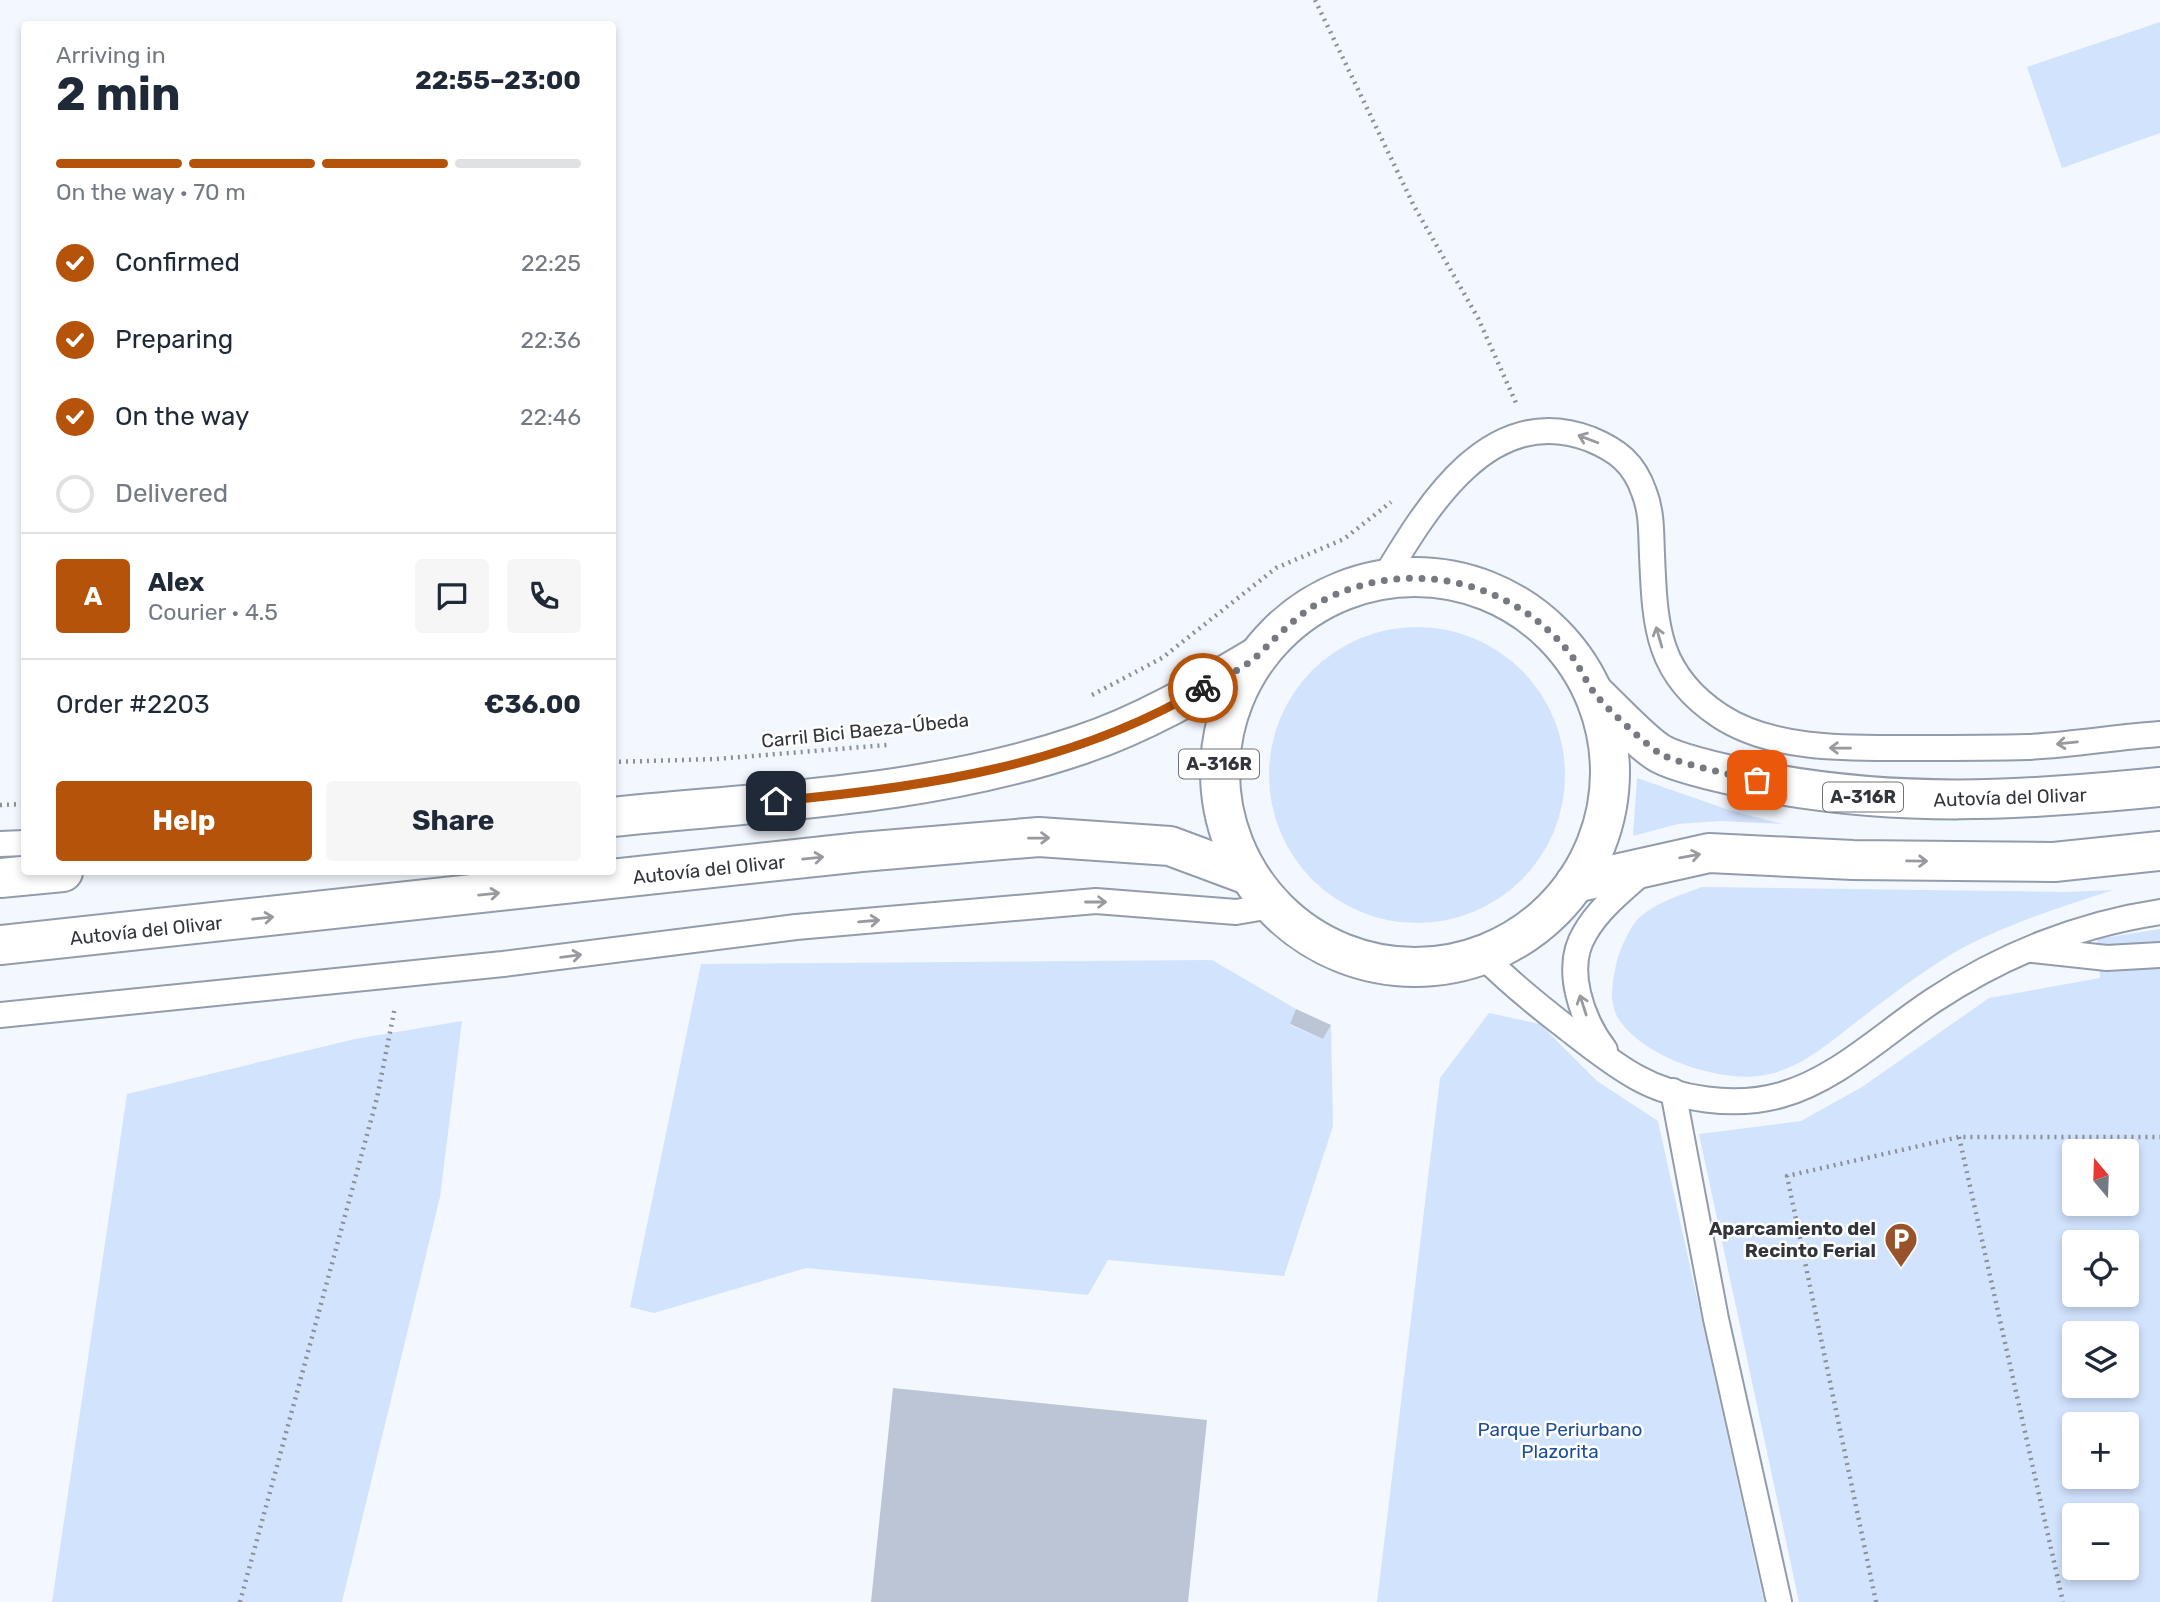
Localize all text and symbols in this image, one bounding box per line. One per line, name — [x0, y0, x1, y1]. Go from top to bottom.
text: Arriving in — [56, 41, 166, 69]
text: 22:55–23:00 — [415, 65, 581, 96]
text: 2 min — [56, 67, 181, 122]
text: On the way · 70 m — [56, 178, 246, 206]
icon: check — [56, 244, 94, 282]
text: Confirmed — [115, 247, 240, 278]
text: 22:25 — [521, 249, 581, 277]
icon: check — [56, 321, 94, 359]
text: Preparing — [115, 324, 233, 355]
text: 22:36 — [520, 326, 581, 354]
icon: check — [56, 398, 94, 436]
text: On the way — [115, 401, 249, 432]
text: 22:46 — [520, 403, 581, 431]
one-way arrow — [1578, 431, 1599, 444]
text: Delivered — [115, 478, 228, 509]
button: chat — [415, 559, 489, 633]
button: phone — [507, 559, 581, 633]
text: Alex — [148, 567, 204, 598]
text: A — [84, 581, 102, 612]
text: Courier · 4.5 — [148, 598, 278, 626]
one-way arrow — [1652, 626, 1665, 648]
courier — [1168, 653, 1238, 723]
icon: bike — [1184, 669, 1222, 707]
text: Order #2203 — [56, 689, 210, 720]
text: €36.00 — [484, 689, 581, 720]
street label: Carril Bici Baeza-Úbeda — [760, 708, 970, 753]
one-way arrow — [2056, 737, 2079, 750]
one-way arrow — [1828, 741, 1851, 755]
road number: A-316R — [1179, 750, 1259, 778]
pin — [1727, 750, 1787, 810]
icon: bag — [1738, 761, 1776, 799]
pin — [746, 771, 806, 831]
button: Help — [56, 781, 312, 861]
button: Share — [326, 781, 581, 861]
icon: home — [757, 782, 795, 820]
road number: A-316R — [1823, 782, 1903, 812]
street label: Autovía del Olivar — [1933, 783, 2088, 812]
one-way arrow — [1027, 831, 1050, 845]
one-way arrow — [1678, 849, 1700, 862]
street label: Autovía del Olivar — [632, 850, 787, 889]
one-way arrow — [801, 851, 823, 864]
one-way arrow — [1905, 854, 1928, 868]
one-way arrow — [477, 887, 500, 900]
one-way arrow — [1084, 895, 1107, 909]
street label: Autovía del Olivar — [69, 911, 224, 950]
one-way arrow — [251, 911, 274, 924]
one-way arrow — [858, 914, 880, 927]
one-way arrow — [559, 949, 581, 962]
one-way arrow — [1575, 995, 1588, 1017]
north arrow — [2062, 1139, 2138, 1216]
map controls — [2062, 1139, 2139, 1580]
place label: Aparcamiento del Recinto Ferial — [1709, 1217, 1876, 1262]
parking icon: Aparcamiento del Recinto Ferial — [1882, 1220, 1920, 1269]
button: locate — [2062, 1230, 2139, 1307]
button: layers — [2062, 1321, 2139, 1398]
button: + — [2062, 1412, 2139, 1489]
park label: Parque Periurbano Plazorita — [1478, 1418, 1642, 1463]
button: − — [2062, 1503, 2139, 1580]

